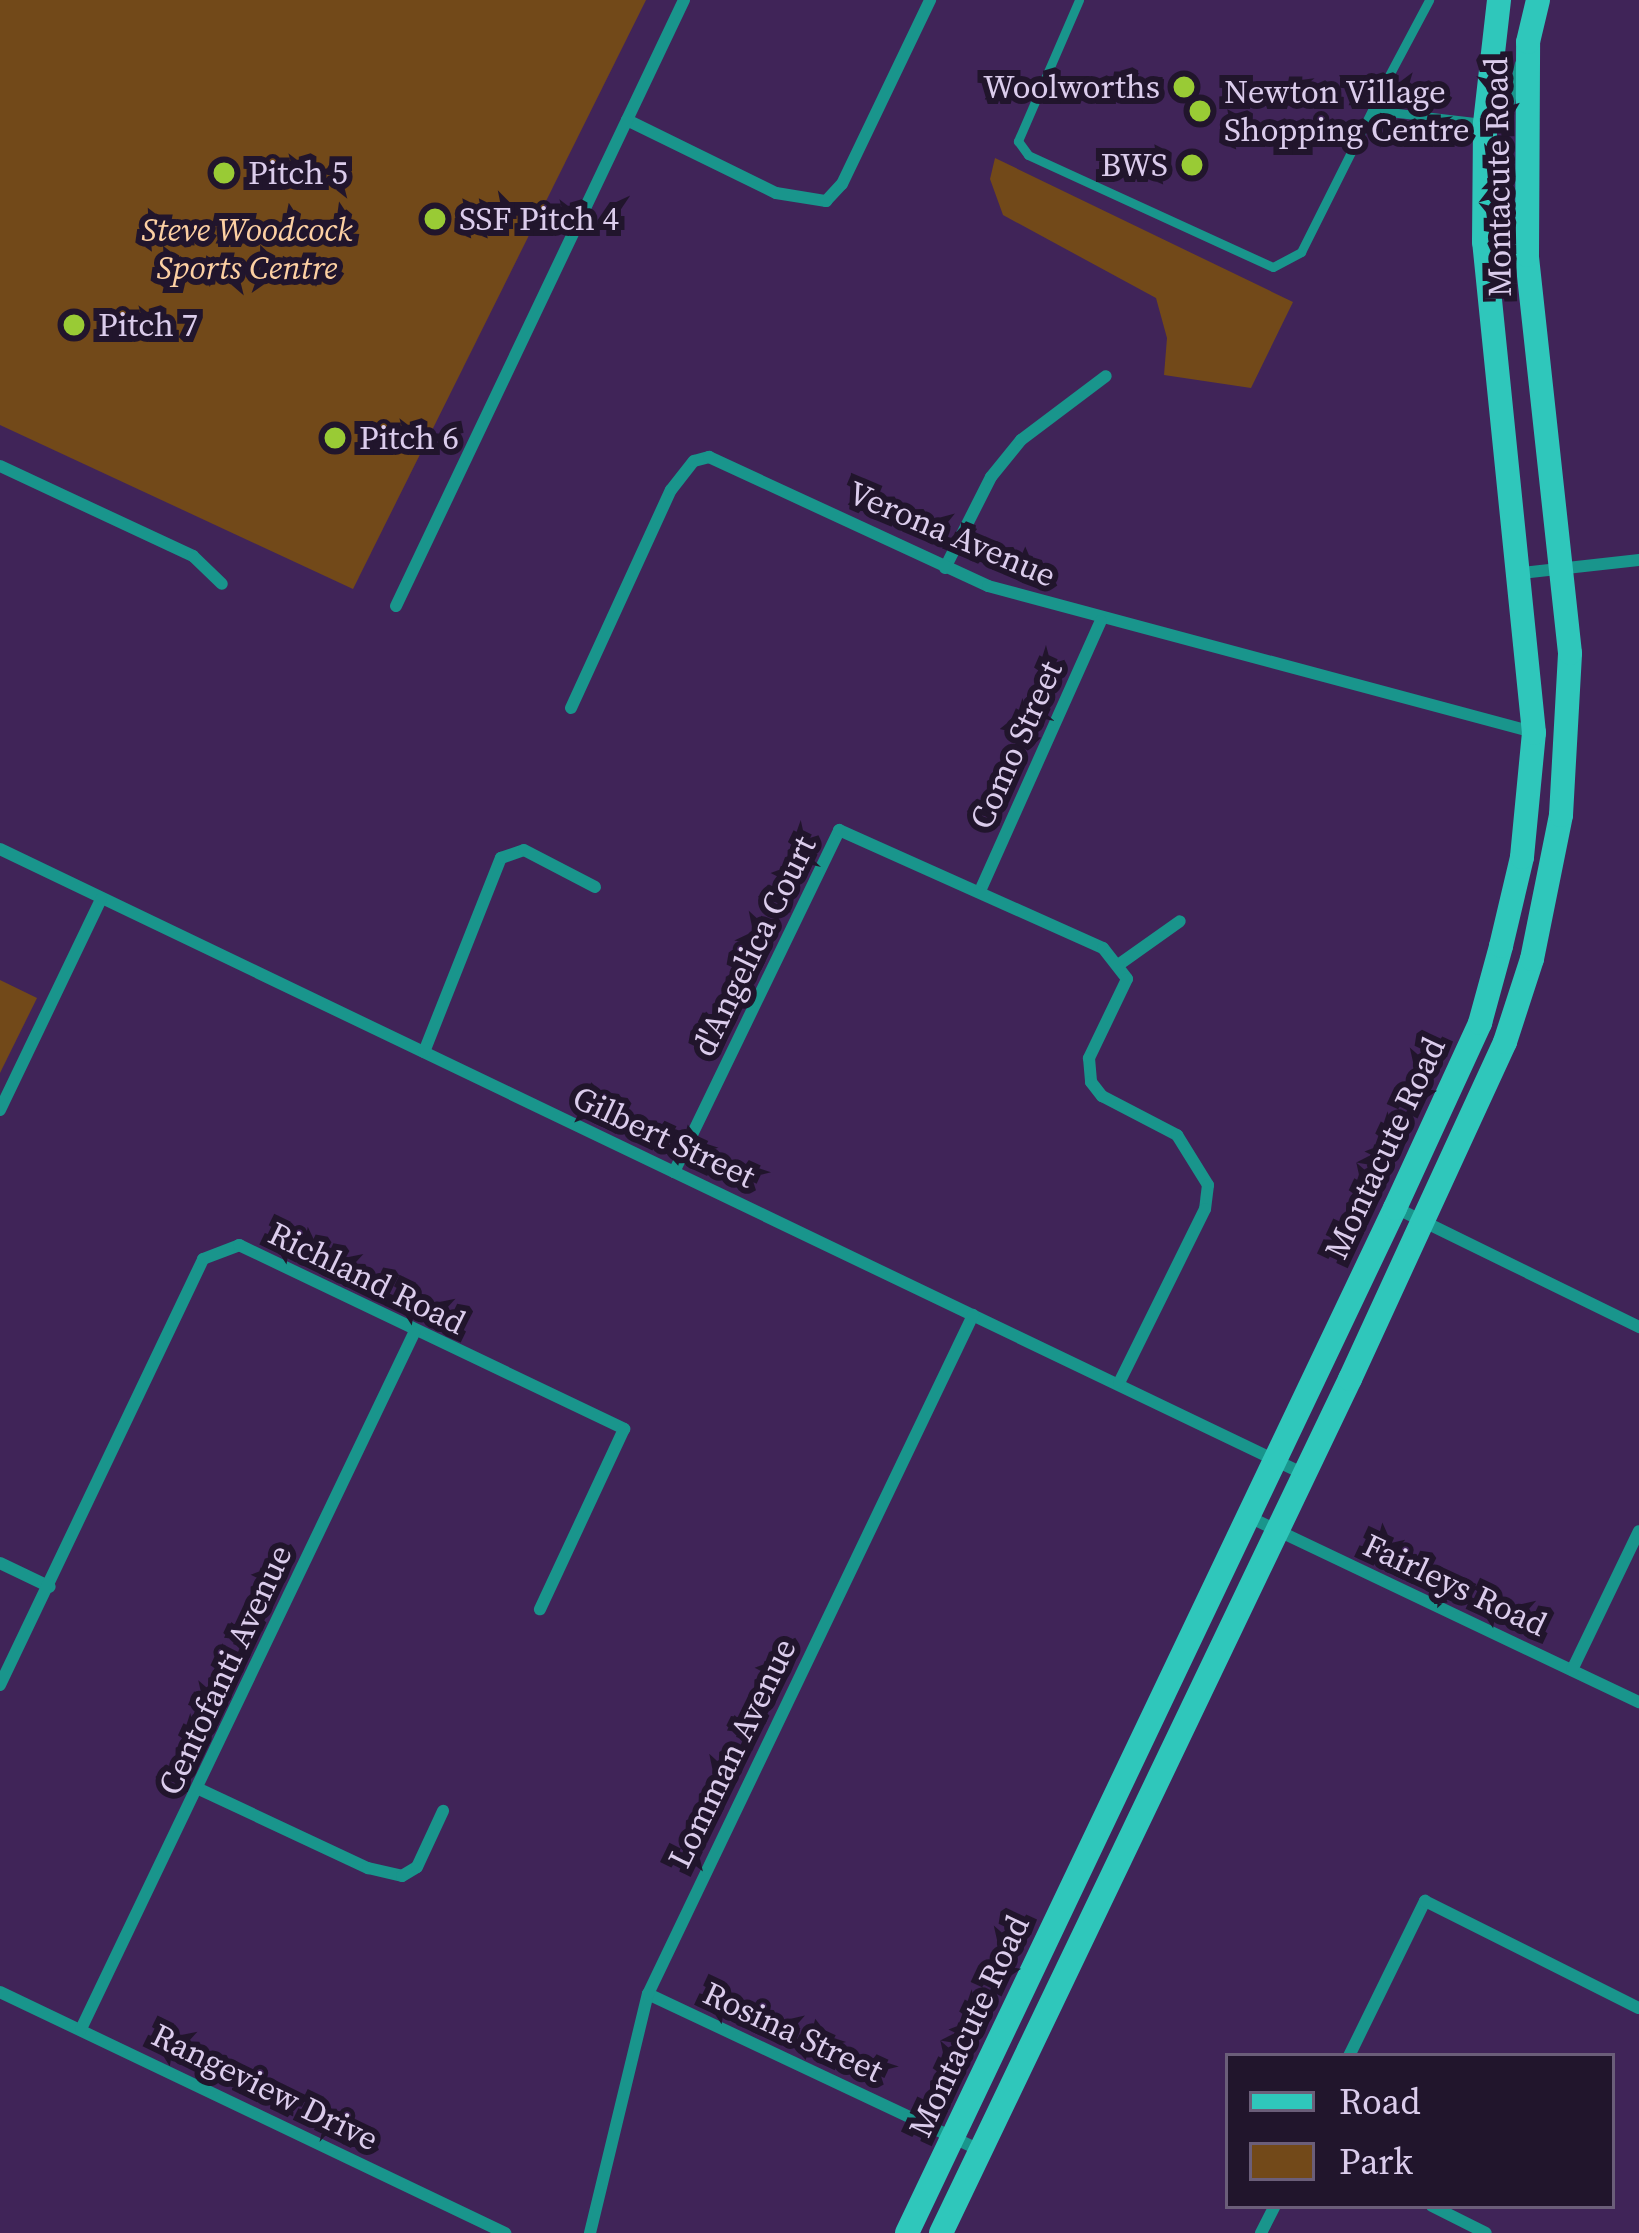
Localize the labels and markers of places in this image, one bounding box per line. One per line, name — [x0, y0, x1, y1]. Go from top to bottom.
place label: Woolworths — [983, 67, 1160, 107]
place label: Newton Village Shopping Centre — [1224, 72, 1470, 150]
marker: Woolworths — [1171, 74, 1197, 100]
marker: Newton Village Shopping Centre — [1187, 98, 1213, 124]
place label: BWS — [1101, 145, 1168, 185]
marker: BWS — [1179, 152, 1205, 178]
place label: Pitch 5 — [248, 153, 348, 193]
marker: Pitch 5 — [211, 160, 237, 186]
place label: SSF Pitch 4 — [459, 199, 619, 239]
marker: SSF Pitch 4 — [422, 206, 448, 232]
place label: Pitch 7 — [98, 305, 198, 345]
marker: Pitch 7 — [61, 312, 87, 338]
place label: Pitch 6 — [359, 418, 459, 458]
marker: Pitch 6 — [322, 425, 348, 451]

